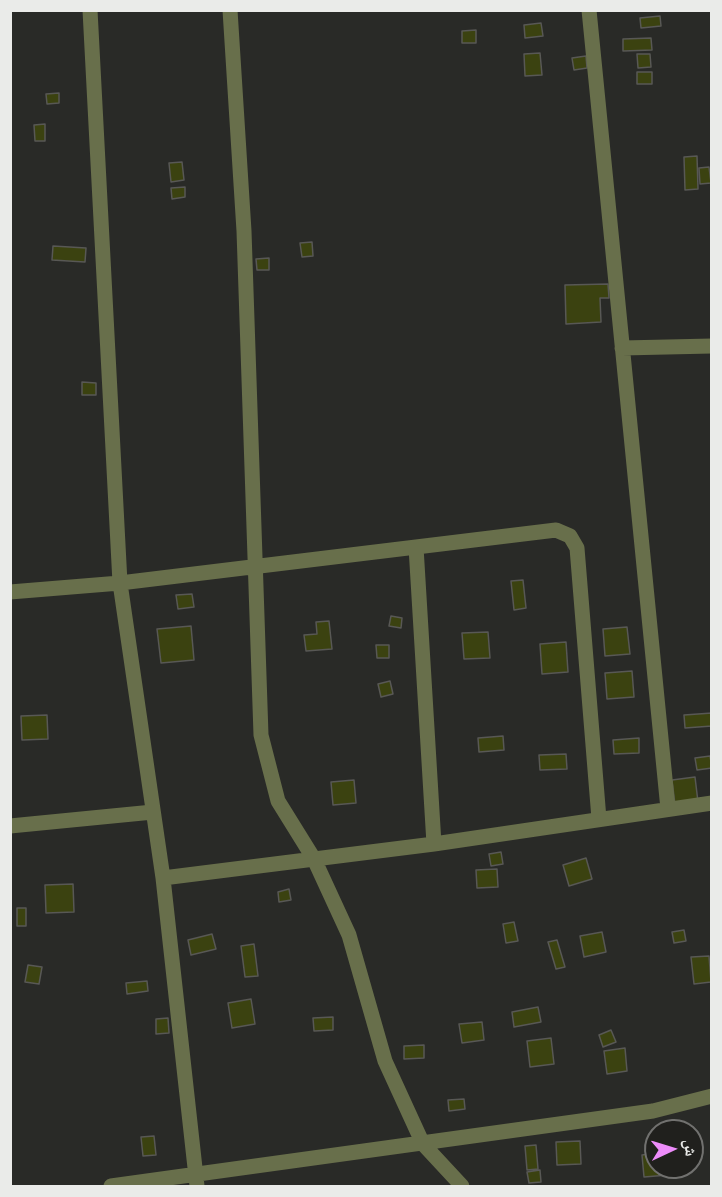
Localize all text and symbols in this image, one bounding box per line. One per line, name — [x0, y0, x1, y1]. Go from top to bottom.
north arrow — [644, 1119, 704, 1179]
text: ش — [681, 1139, 699, 1157]

